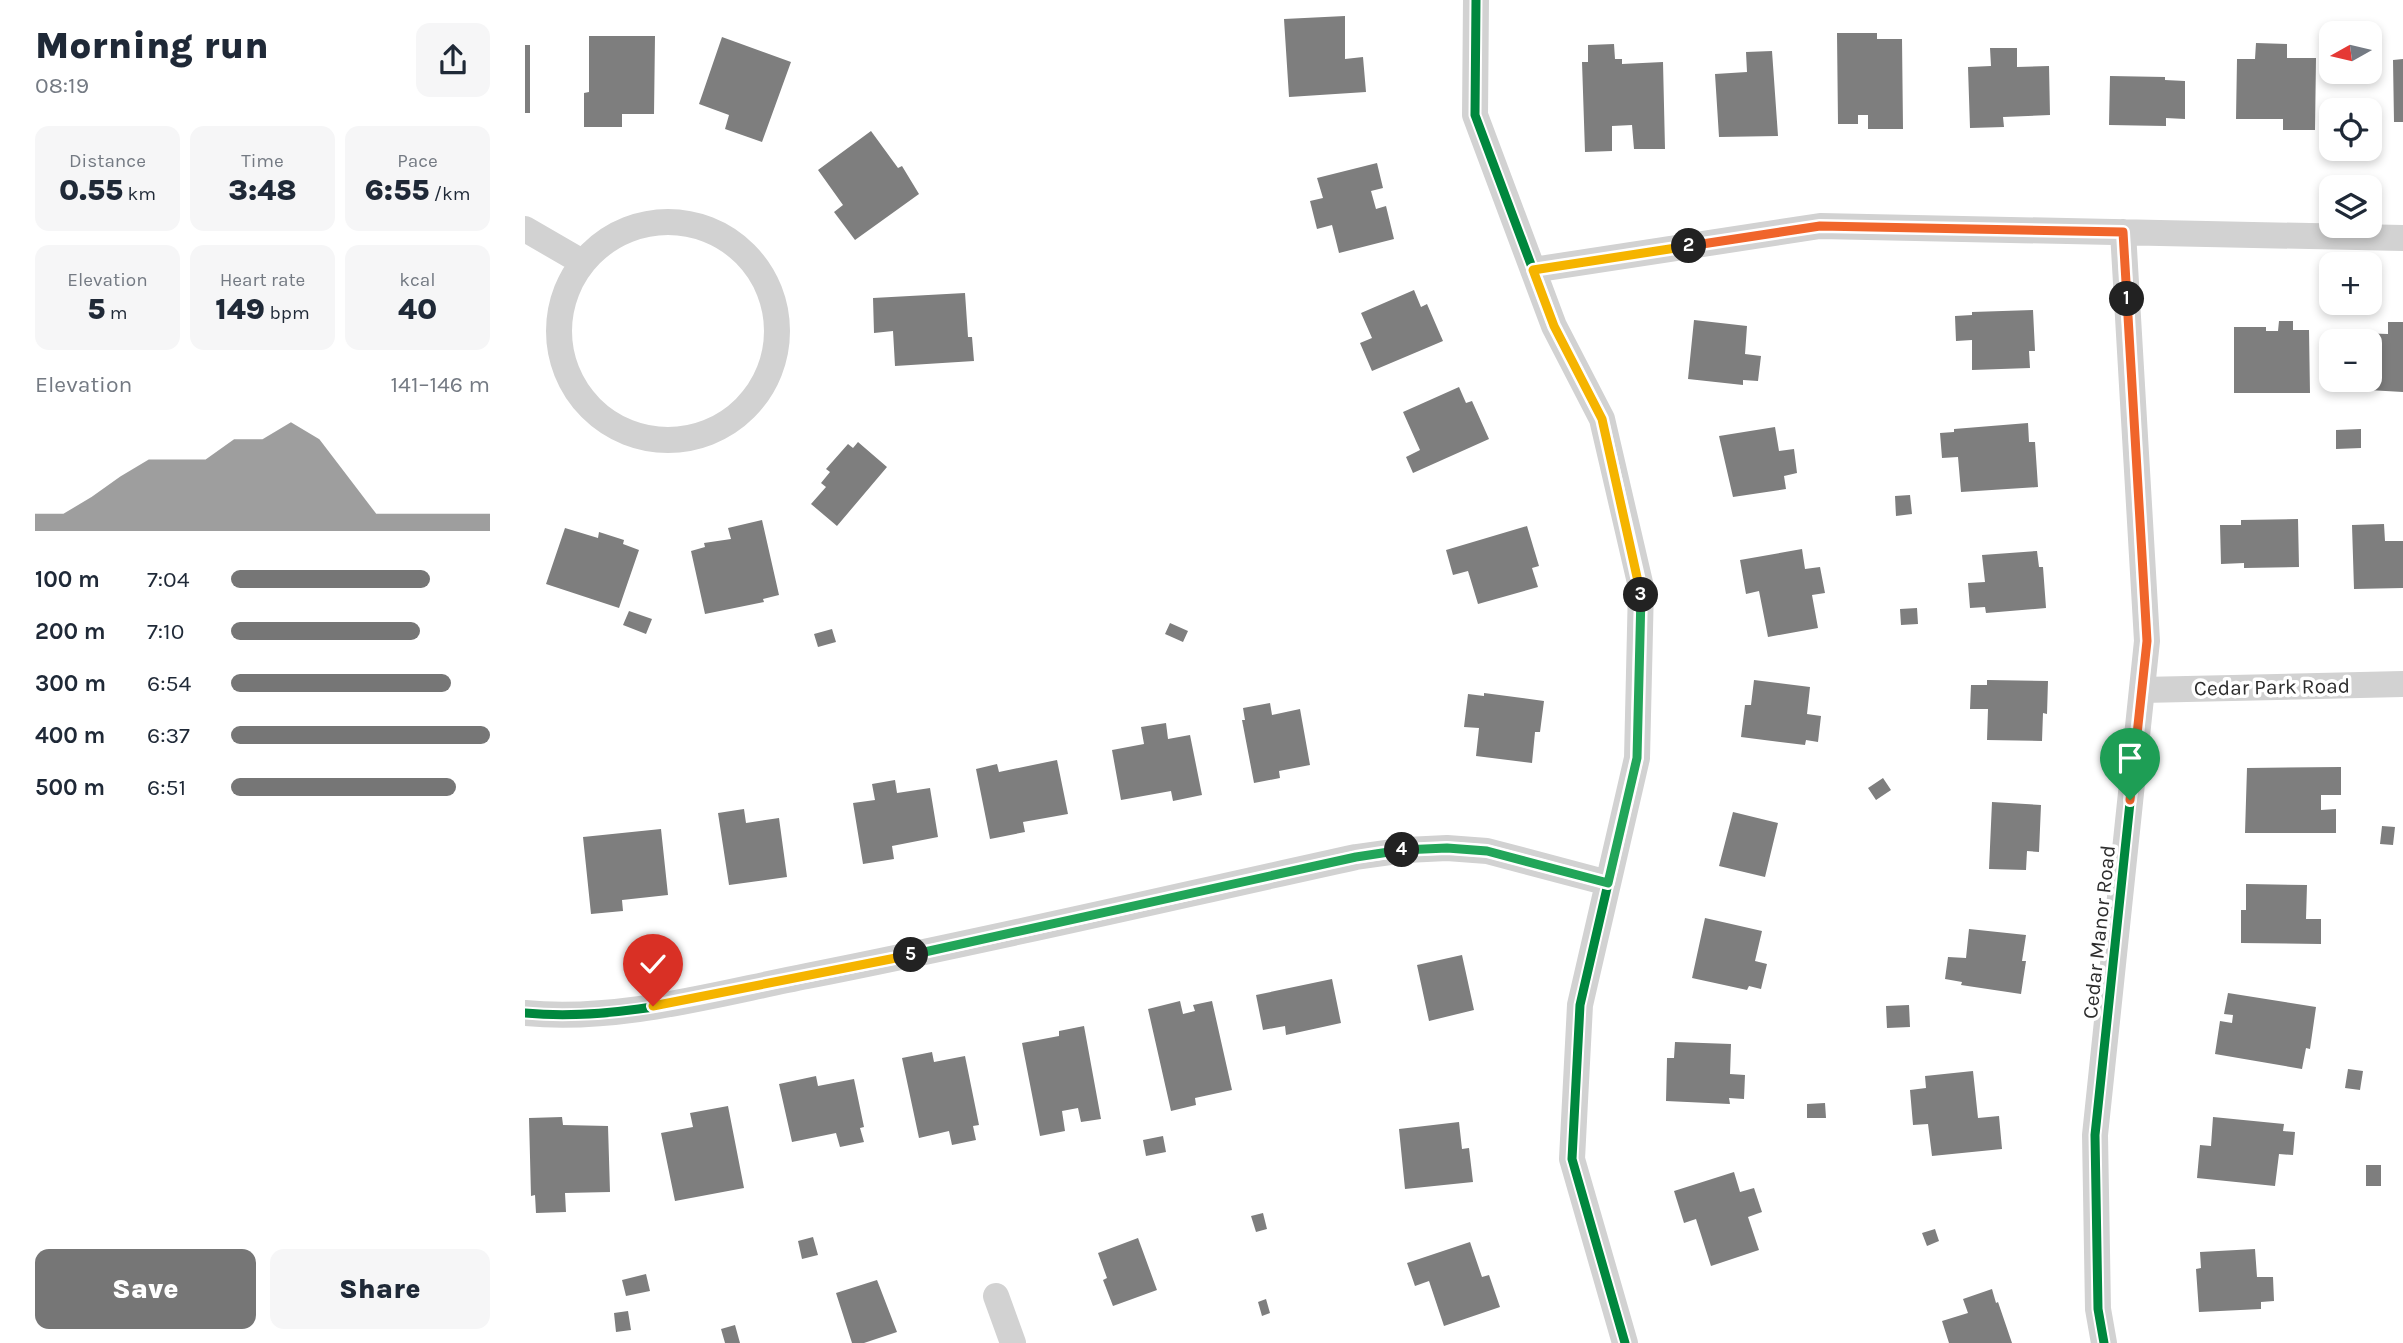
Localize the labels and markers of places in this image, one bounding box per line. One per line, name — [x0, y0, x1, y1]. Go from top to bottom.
pin: 2 — [1671, 229, 1707, 264]
pin: 1 — [2109, 282, 2145, 316]
pin: 3 — [1623, 578, 1659, 612]
pin — [2100, 728, 2160, 800]
pin: 4 — [1385, 832, 1419, 868]
pin — [623, 934, 683, 1006]
pin: 5 — [893, 937, 929, 972]

